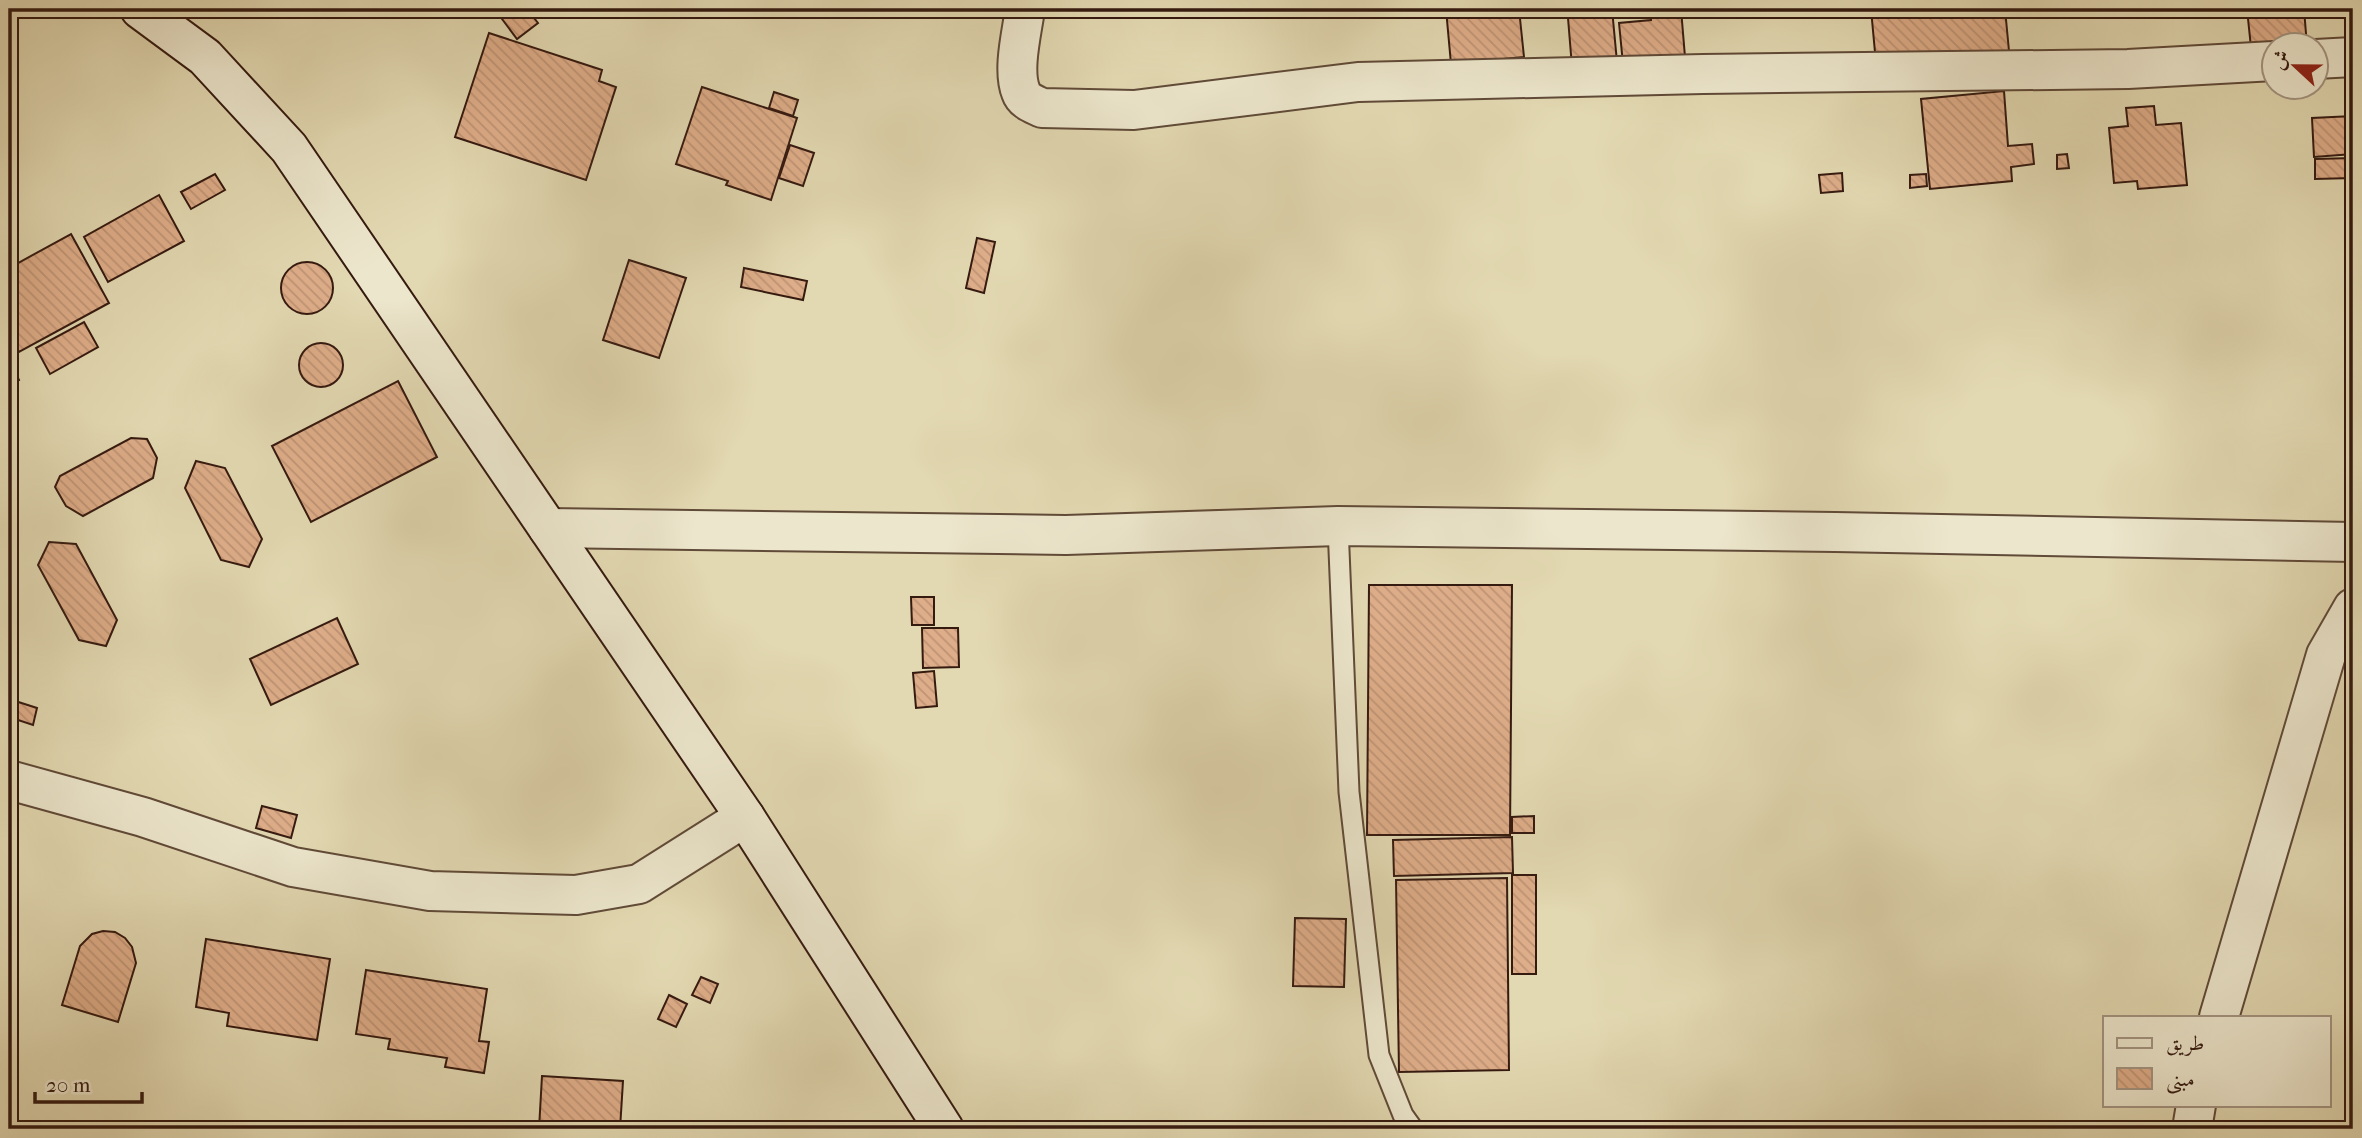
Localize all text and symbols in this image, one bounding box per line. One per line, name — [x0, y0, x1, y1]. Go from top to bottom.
north arrow — [2260, 32, 2330, 102]
text: ش — [2266, 47, 2294, 73]
legend — [2103, 1016, 2330, 1106]
text: طريق — [2166, 1031, 2204, 1056]
scale bar — [35, 1061, 142, 1105]
text: مبنى — [2166, 1067, 2195, 1094]
text: 20 m — [46, 1073, 91, 1097]

